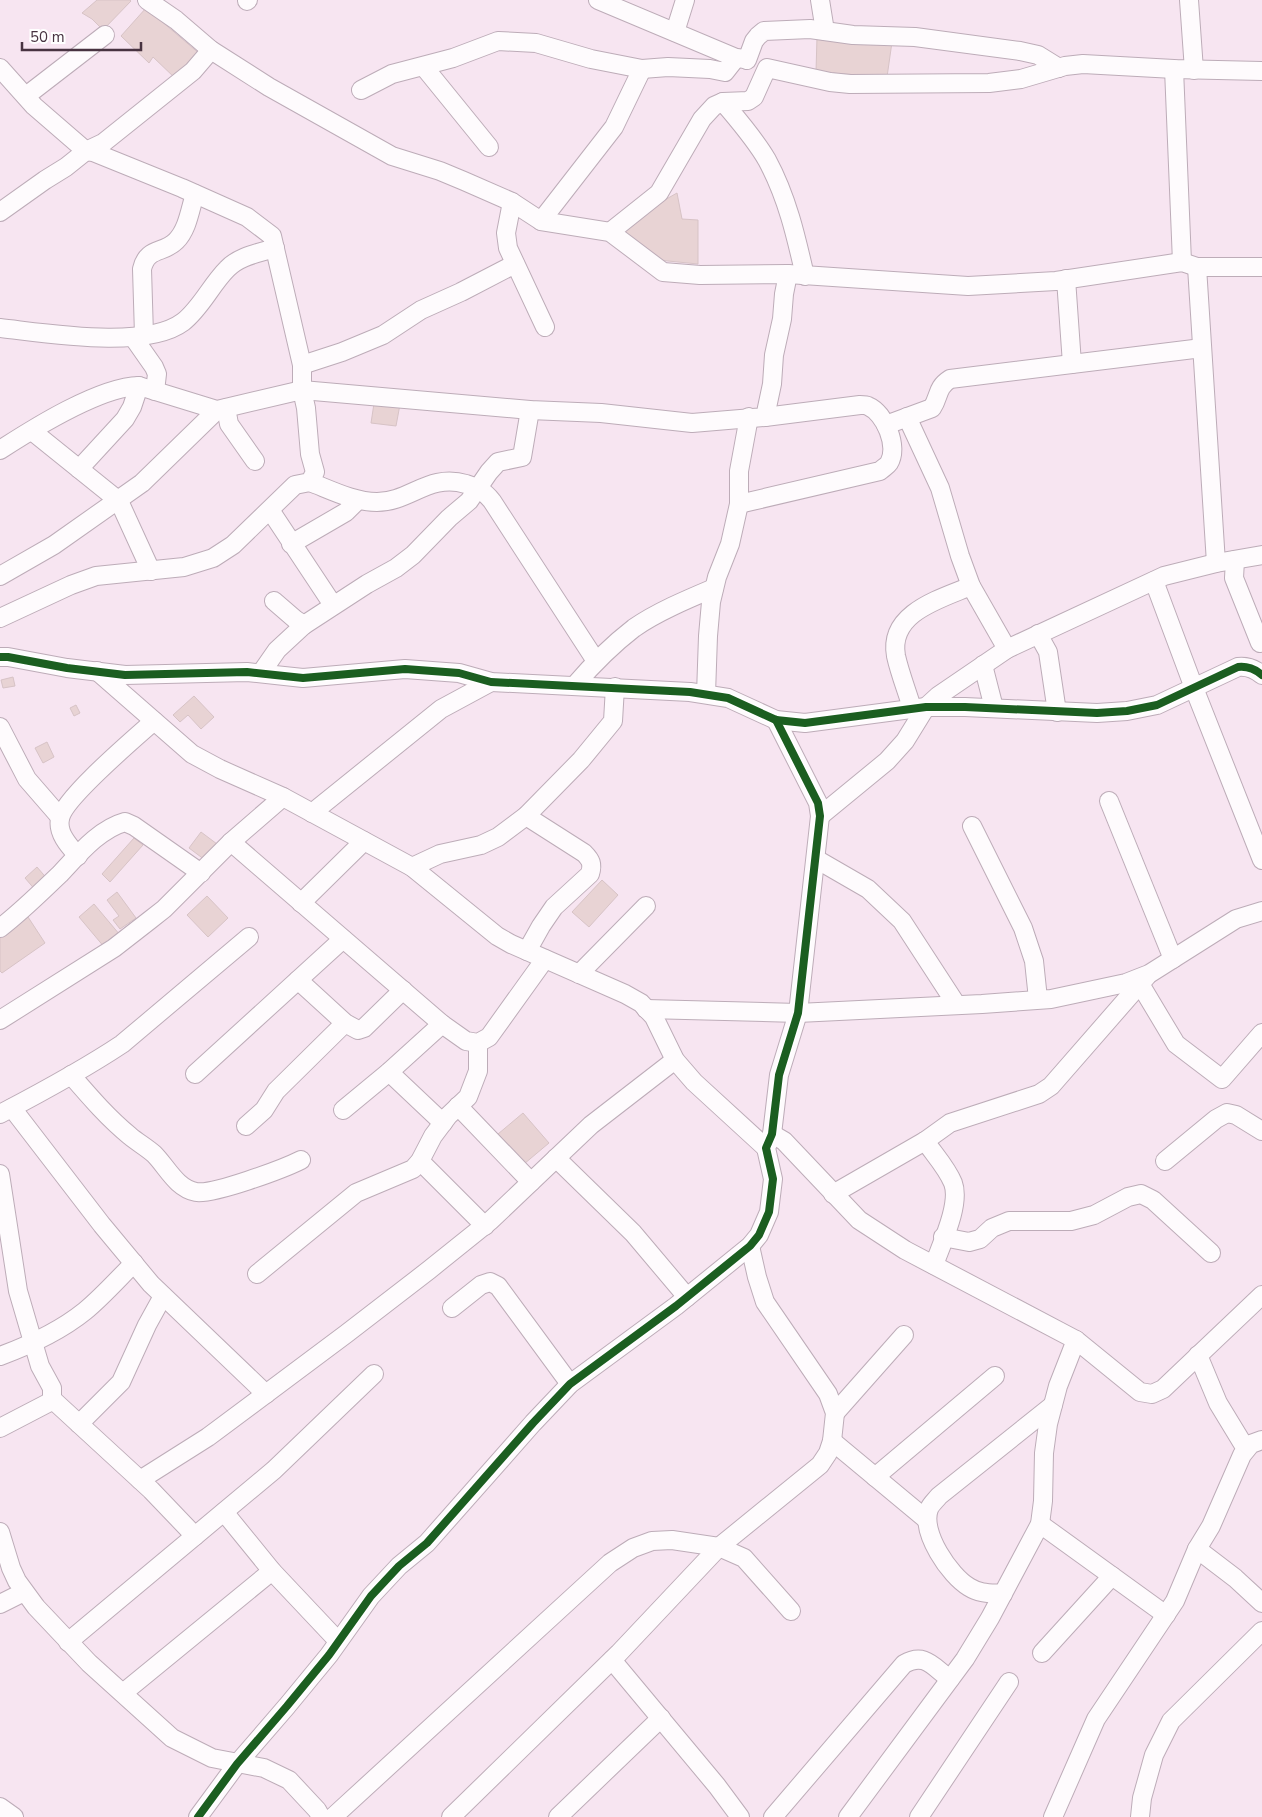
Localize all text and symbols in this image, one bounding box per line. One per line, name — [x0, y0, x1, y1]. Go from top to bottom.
scale bar — [22, 20, 141, 52]
text: 50 m — [30, 27, 65, 47]

